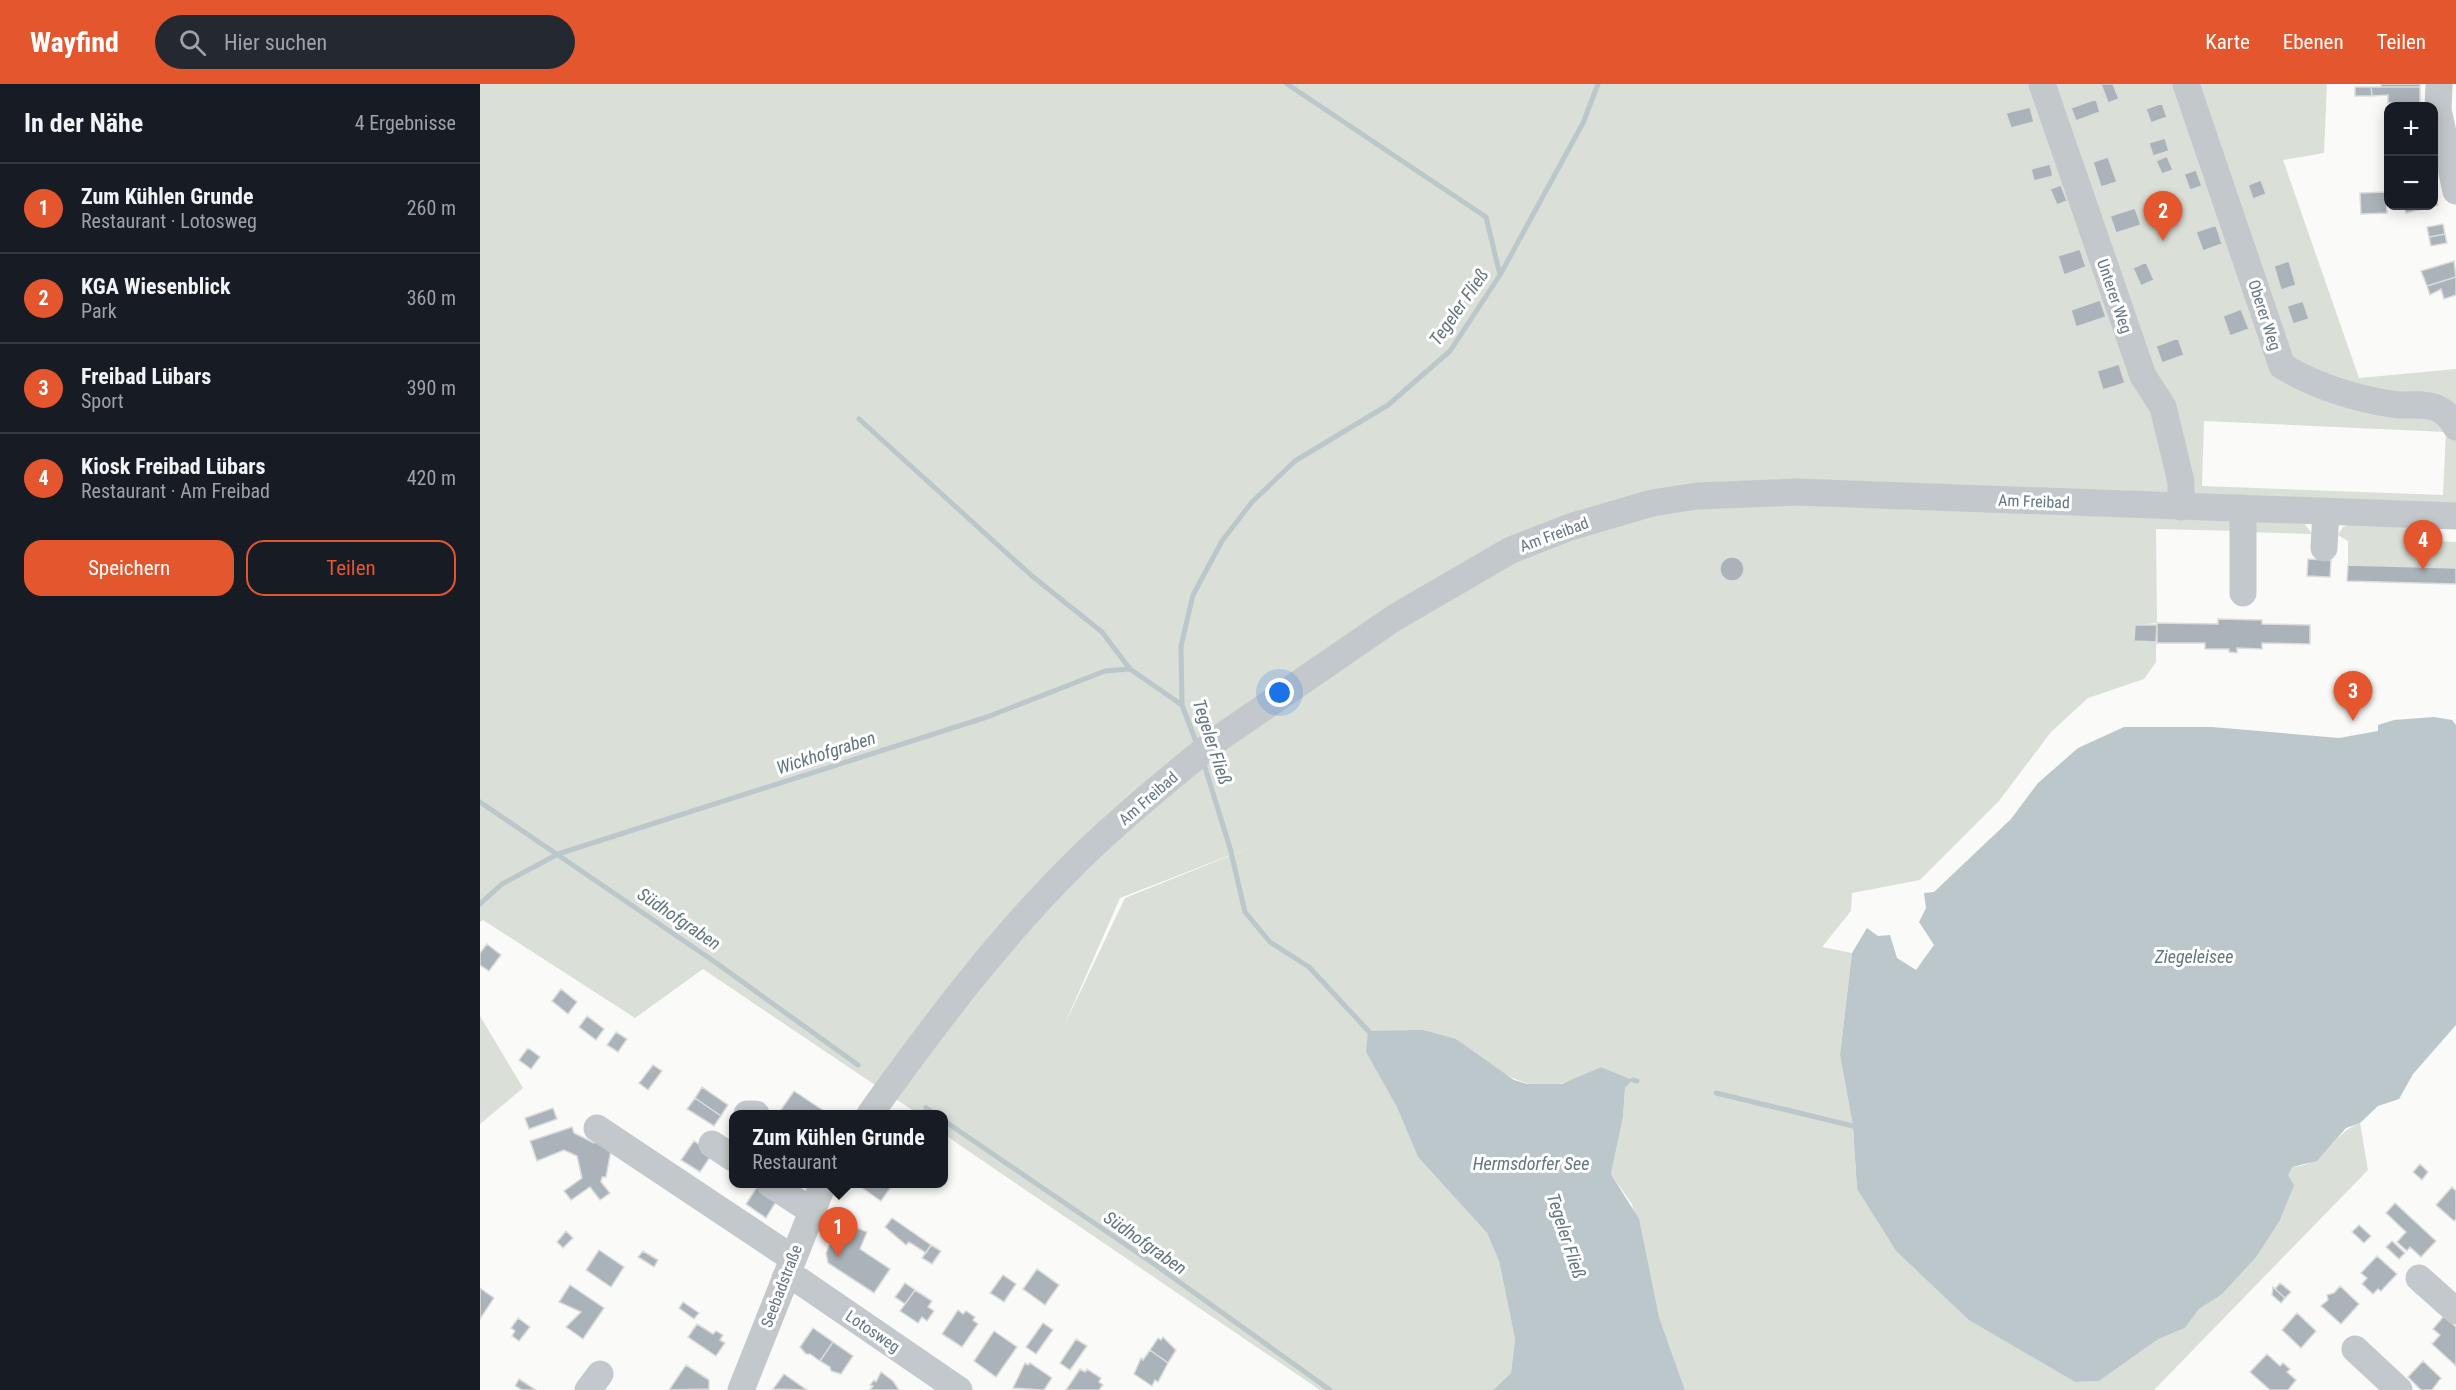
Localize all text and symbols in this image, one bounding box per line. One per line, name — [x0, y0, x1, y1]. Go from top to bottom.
search box — [155, 15, 575, 69]
text: Wayfind — [30, 26, 119, 59]
icon: search — [176, 26, 209, 59]
text: Hier suchen — [224, 30, 327, 55]
text: Karte — [2205, 30, 2250, 54]
text: Ebenen — [2283, 30, 2344, 54]
text: Teilen — [2377, 30, 2426, 54]
map controls — [2384, 102, 2438, 210]
button: + — [2384, 102, 2438, 156]
text: In der Nähe — [24, 108, 143, 138]
text: 4 Ergebnisse — [355, 111, 456, 135]
button: − — [2384, 156, 2438, 210]
text: Zum Kühlen Grunde — [81, 184, 253, 209]
pin: 2 — [2144, 192, 2182, 241]
text: 1 — [38, 196, 49, 220]
text: 260 m — [407, 196, 456, 220]
text: Restaurant · Lotosweg — [81, 209, 257, 233]
street label: Unterer Weg — [2093, 257, 2136, 336]
water label: Tegeler Fließ — [1425, 264, 1493, 349]
text: KGA Wiesenblick — [81, 274, 230, 299]
street label: Oberer Weg — [2244, 277, 2285, 353]
text: 2 — [38, 286, 49, 310]
text: 360 m — [407, 286, 456, 310]
text: Park — [81, 299, 117, 323]
text: Freibad Lübars — [81, 364, 211, 389]
text: 3 — [38, 376, 49, 400]
text: 390 m — [407, 376, 456, 400]
text: Sport — [81, 389, 124, 413]
text: Kiosk Freibad Lübars — [81, 454, 266, 479]
text: 4 — [38, 466, 49, 490]
text: 420 m — [407, 466, 456, 490]
text: Restaurant · Am Freibad — [81, 479, 270, 503]
street label: Am Freibad — [1998, 491, 2070, 512]
street label: Am Freibad — [1517, 513, 1591, 556]
pin: 4 — [2404, 520, 2442, 570]
button: Speichern — [24, 540, 234, 596]
button: Teilen — [246, 540, 456, 596]
pin: 3 — [2334, 672, 2372, 721]
your location — [1265, 678, 1294, 707]
water label: Tegeler Fließ — [1189, 697, 1236, 787]
water label: Wickhofgraben — [774, 727, 878, 778]
street label: Am Freibad — [1115, 768, 1182, 829]
water label: Südhofgraben — [634, 883, 725, 954]
water label: Ziegeleisee — [2154, 946, 2233, 967]
popup — [729, 1110, 948, 1188]
text: Zum Kühlen Grunde — [752, 1125, 925, 1150]
text: Restaurant — [752, 1150, 837, 1174]
water label: Hermsdorfer See — [1473, 1153, 1589, 1174]
water label: Tegeler Fließ — [1543, 1191, 1590, 1281]
water label: Südhofgraben — [1100, 1206, 1191, 1279]
pin: 1 — [818, 1208, 858, 1257]
street label: Seebadstraße — [757, 1242, 806, 1330]
street label: Lotosweg — [842, 1306, 903, 1356]

